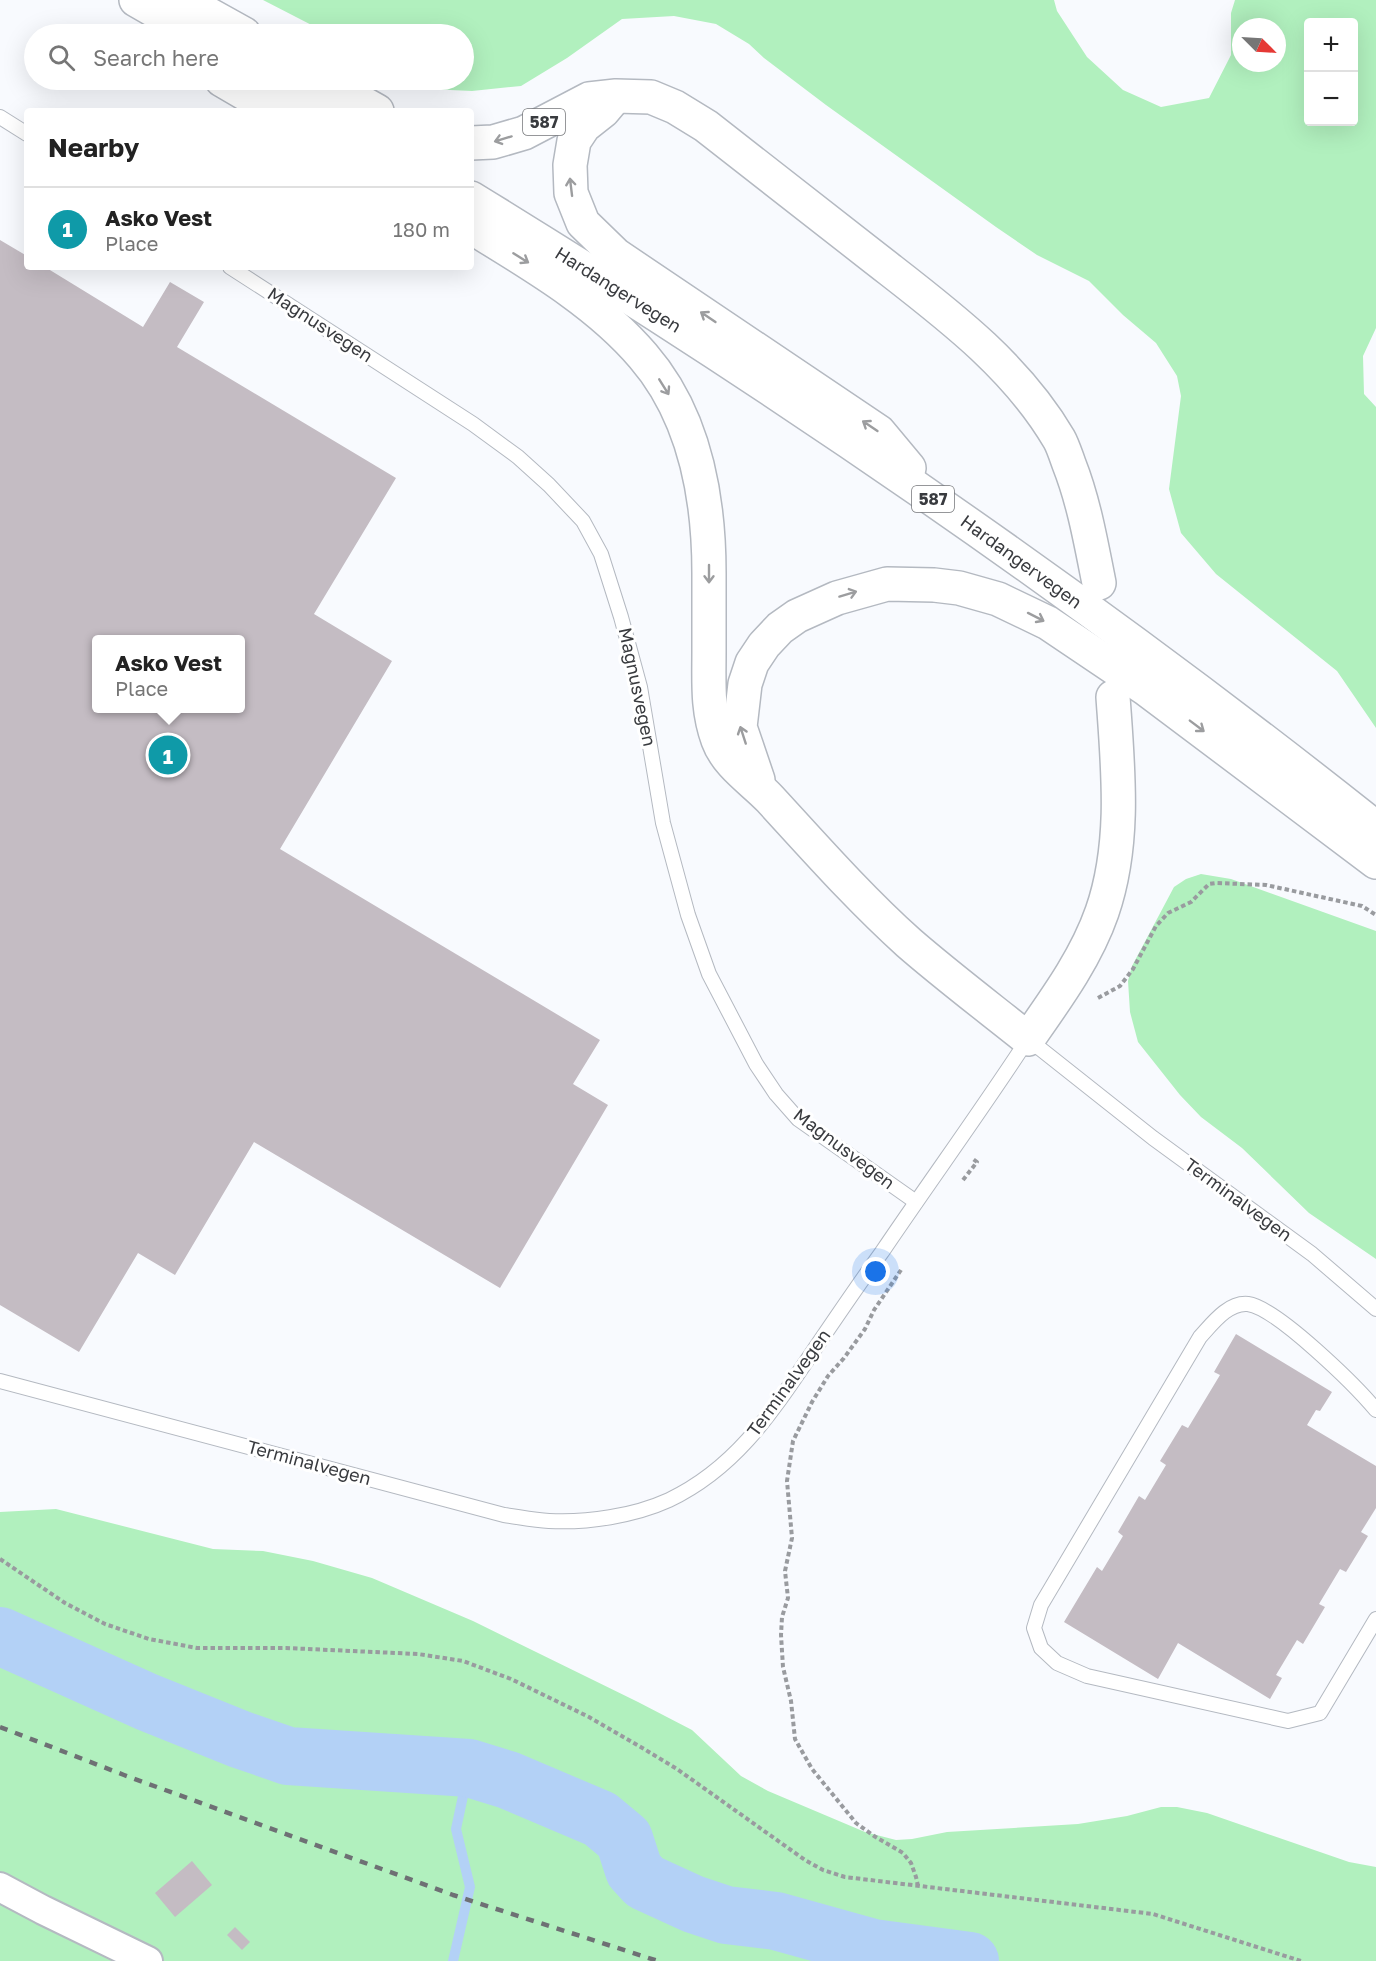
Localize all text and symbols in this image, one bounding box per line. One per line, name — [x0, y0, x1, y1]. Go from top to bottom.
north arrow — [1232, 18, 1286, 72]
map controls — [1304, 18, 1358, 126]
button: + — [1304, 18, 1358, 72]
search box — [24, 24, 474, 90]
icon: search — [45, 41, 78, 74]
text: Search here — [93, 44, 219, 71]
button: − — [1304, 72, 1358, 126]
road number: 587 — [523, 109, 565, 135]
text: Nearby — [48, 132, 139, 163]
one-way arrow — [494, 134, 513, 145]
one-way arrow — [566, 178, 577, 197]
text: Asko Vest — [105, 204, 212, 231]
text: 1 — [62, 217, 73, 241]
text: 180 m — [393, 217, 450, 241]
text: Place — [105, 231, 158, 255]
street label: Hardangervegen — [551, 241, 686, 337]
one-way arrow — [512, 252, 529, 264]
street label: Magnusvegen — [264, 282, 377, 366]
one-way arrow — [700, 311, 717, 323]
one-way arrow — [659, 378, 671, 395]
one-way arrow — [862, 420, 878, 432]
road number: 587 — [912, 486, 954, 512]
street label: Hardangervegen — [957, 510, 1087, 613]
one-way arrow — [703, 563, 715, 583]
one-way arrow — [838, 588, 857, 599]
one-way arrow — [1026, 611, 1044, 623]
street label: Magnusvegen — [615, 625, 661, 748]
popup — [92, 635, 245, 713]
text: Asko Vest — [115, 649, 222, 676]
text: Place — [115, 676, 168, 700]
one-way arrow — [1188, 720, 1204, 733]
one-way arrow — [737, 726, 748, 745]
pin: 1 — [148, 732, 188, 777]
street label: Magnusvegen — [790, 1103, 900, 1193]
street label: Terminalvegen — [1181, 1153, 1296, 1245]
your location — [861, 1257, 890, 1286]
street label: Terminalvegen — [742, 1325, 834, 1440]
street label: Terminalvegen — [245, 1435, 374, 1489]

